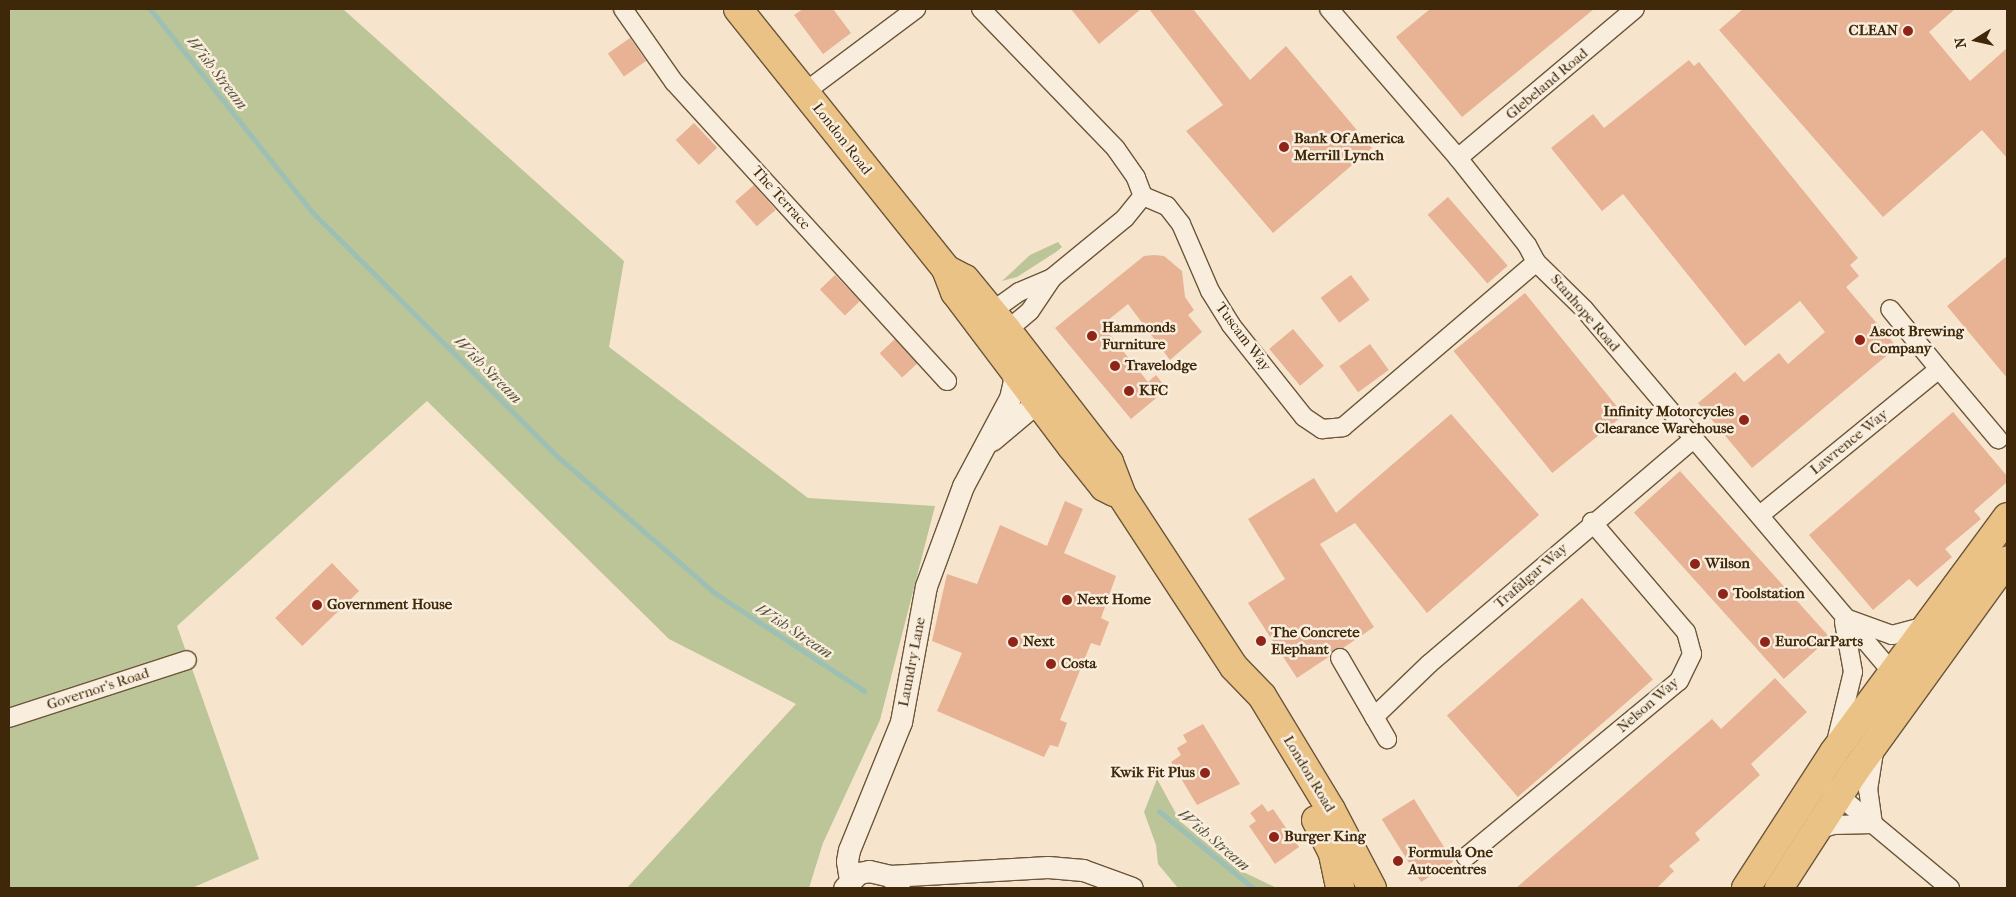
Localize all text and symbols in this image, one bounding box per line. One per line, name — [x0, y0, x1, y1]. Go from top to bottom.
north arrow — [1951, 15, 2001, 65]
place label: CLEAN — [1849, 22, 1898, 40]
marker: CLEAN — [1902, 25, 1914, 37]
water label: Wish Stream — [182, 33, 252, 113]
text: N — [1951, 36, 1970, 49]
street label: Glebeland Road — [1502, 44, 1592, 124]
street label: London Road — [808, 99, 876, 179]
place label: Bank Of America Merrill Lynch — [1294, 129, 1404, 164]
marker: Bank Of America Merrill Lynch — [1278, 141, 1290, 153]
street label: The Terrace — [748, 162, 814, 234]
street label: Stanhope Road — [1546, 271, 1624, 355]
street label: Tuscam Way — [1211, 299, 1275, 375]
place label: Hammonds Furniture — [1102, 318, 1176, 353]
place label: Ascot Brewing Company — [1870, 322, 1964, 357]
marker: Hammonds Furniture — [1086, 330, 1098, 342]
water label: Wish Stream — [450, 332, 526, 408]
marker: Ascot Brewing Company — [1854, 334, 1866, 346]
place label: Travelodge — [1125, 357, 1197, 375]
marker: Travelodge — [1109, 360, 1121, 372]
place label: KFC — [1139, 382, 1168, 400]
marker: KFC — [1123, 385, 1135, 397]
place label: Infinity Motorcycles Clearance Warehouse — [1595, 402, 1734, 437]
street label: Lawrence Way — [1806, 405, 1892, 479]
marker: Infinity Motorcycles Clearance Warehouse — [1738, 414, 1750, 426]
street label: Trafalgar Way — [1491, 539, 1571, 613]
place label: Wilson — [1705, 555, 1750, 573]
marker: Wilson — [1689, 558, 1701, 570]
place label: Toolstation — [1733, 585, 1805, 603]
marker: Toolstation — [1717, 588, 1729, 600]
place label: Next Home — [1077, 591, 1151, 609]
marker: Next Home — [1061, 594, 1073, 606]
place label: Government House — [327, 596, 452, 614]
marker: Government House — [311, 599, 323, 611]
water label: Wish Stream — [752, 599, 836, 663]
street label: Laundry Lane — [894, 616, 930, 708]
place label: The Concrete Elephant — [1271, 623, 1360, 658]
place label: Next — [1023, 633, 1055, 651]
place label: EuroCarParts — [1775, 633, 1863, 651]
marker: The Concrete Elephant — [1255, 635, 1267, 647]
marker: Next — [1007, 636, 1019, 648]
marker: EuroCarParts — [1759, 636, 1771, 648]
place label: Costa — [1061, 655, 1097, 673]
marker: Costa — [1045, 658, 1057, 670]
street label: Governor's Road — [44, 664, 152, 714]
street label: Nelson Way — [1613, 673, 1683, 737]
street label: London Road — [1279, 732, 1339, 816]
place label: Kwik Fit Plus — [1110, 764, 1195, 782]
marker: Kwik Fit Plus — [1199, 767, 1211, 779]
water label: Wish Stream — [1174, 804, 1254, 876]
place label: Burger King — [1284, 828, 1366, 846]
marker: Burger King — [1268, 831, 1280, 843]
place label: Formula One Autocentres — [1408, 843, 1493, 878]
marker: Formula One Autocentres — [1392, 855, 1404, 867]

